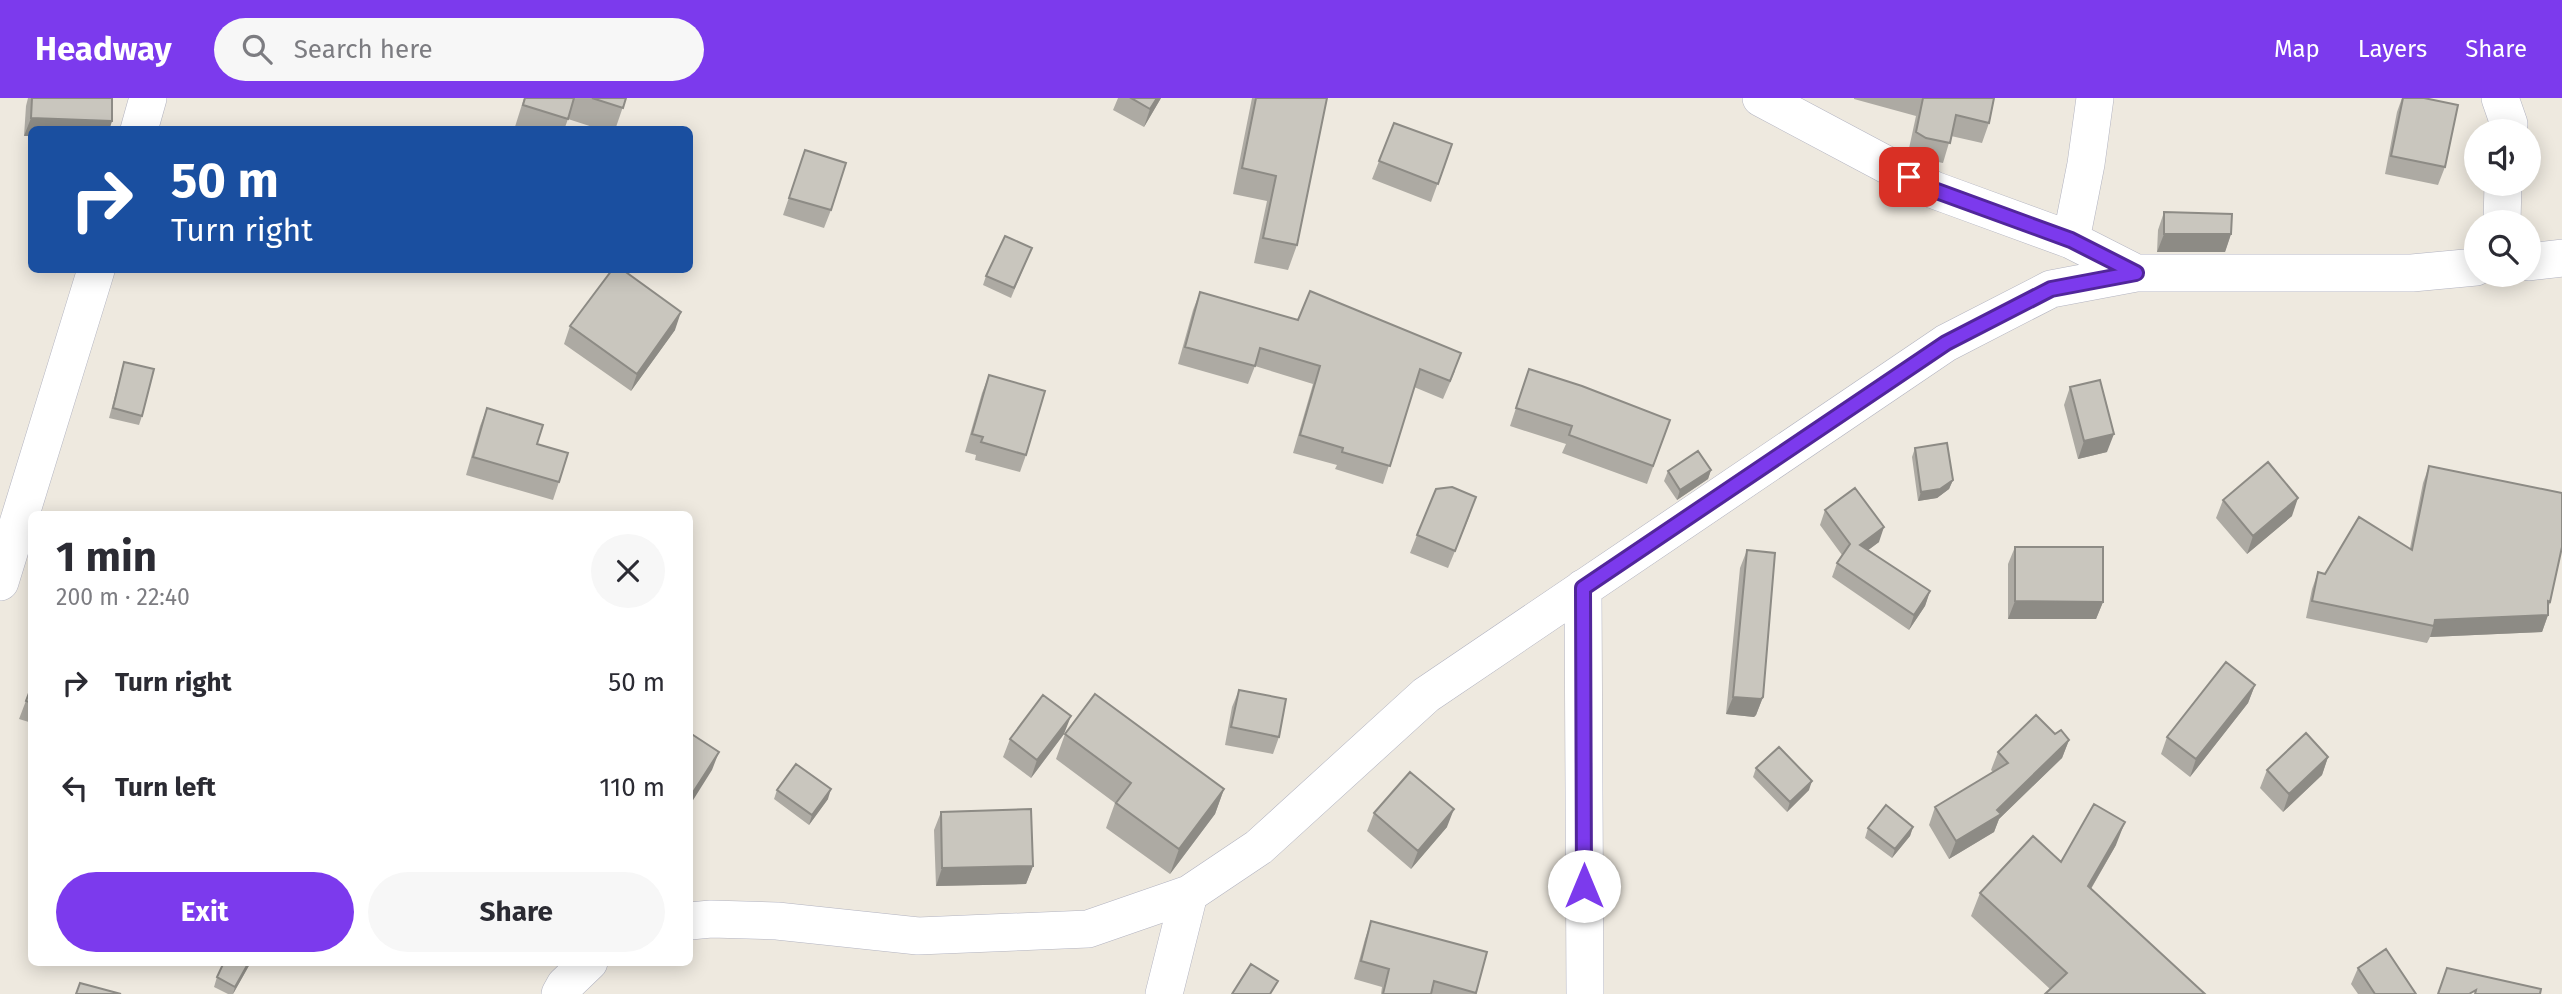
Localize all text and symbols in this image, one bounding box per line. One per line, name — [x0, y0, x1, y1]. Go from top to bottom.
search box — [214, 18, 704, 81]
text: Headway — [35, 29, 172, 69]
icon: search — [238, 30, 276, 68]
text: Search here — [294, 34, 433, 65]
text: Map — [2274, 35, 2320, 63]
text: Layers — [2358, 35, 2427, 63]
text: Share — [2465, 35, 2527, 63]
map controls — [2464, 119, 2541, 287]
button: sound — [2464, 119, 2541, 196]
pin — [1879, 147, 1939, 207]
text: 50 m — [171, 151, 279, 210]
icon: right — [56, 154, 147, 245]
icon: arrive — [1890, 158, 1928, 196]
button: search — [2464, 210, 2541, 287]
text: Turn right — [171, 211, 313, 249]
text: 1 min — [56, 532, 157, 582]
button: close — [591, 534, 665, 608]
text: 200 m · 22:40 — [56, 583, 190, 611]
icon: right — [56, 664, 94, 702]
text: Turn right — [115, 667, 232, 698]
text: 50 m — [608, 667, 665, 698]
icon: left — [56, 769, 94, 807]
text: Turn left — [115, 772, 216, 803]
text: 110 m — [599, 772, 665, 803]
position arrow — [1547, 849, 1621, 923]
button: Exit — [56, 872, 354, 952]
button: Share — [368, 872, 665, 952]

